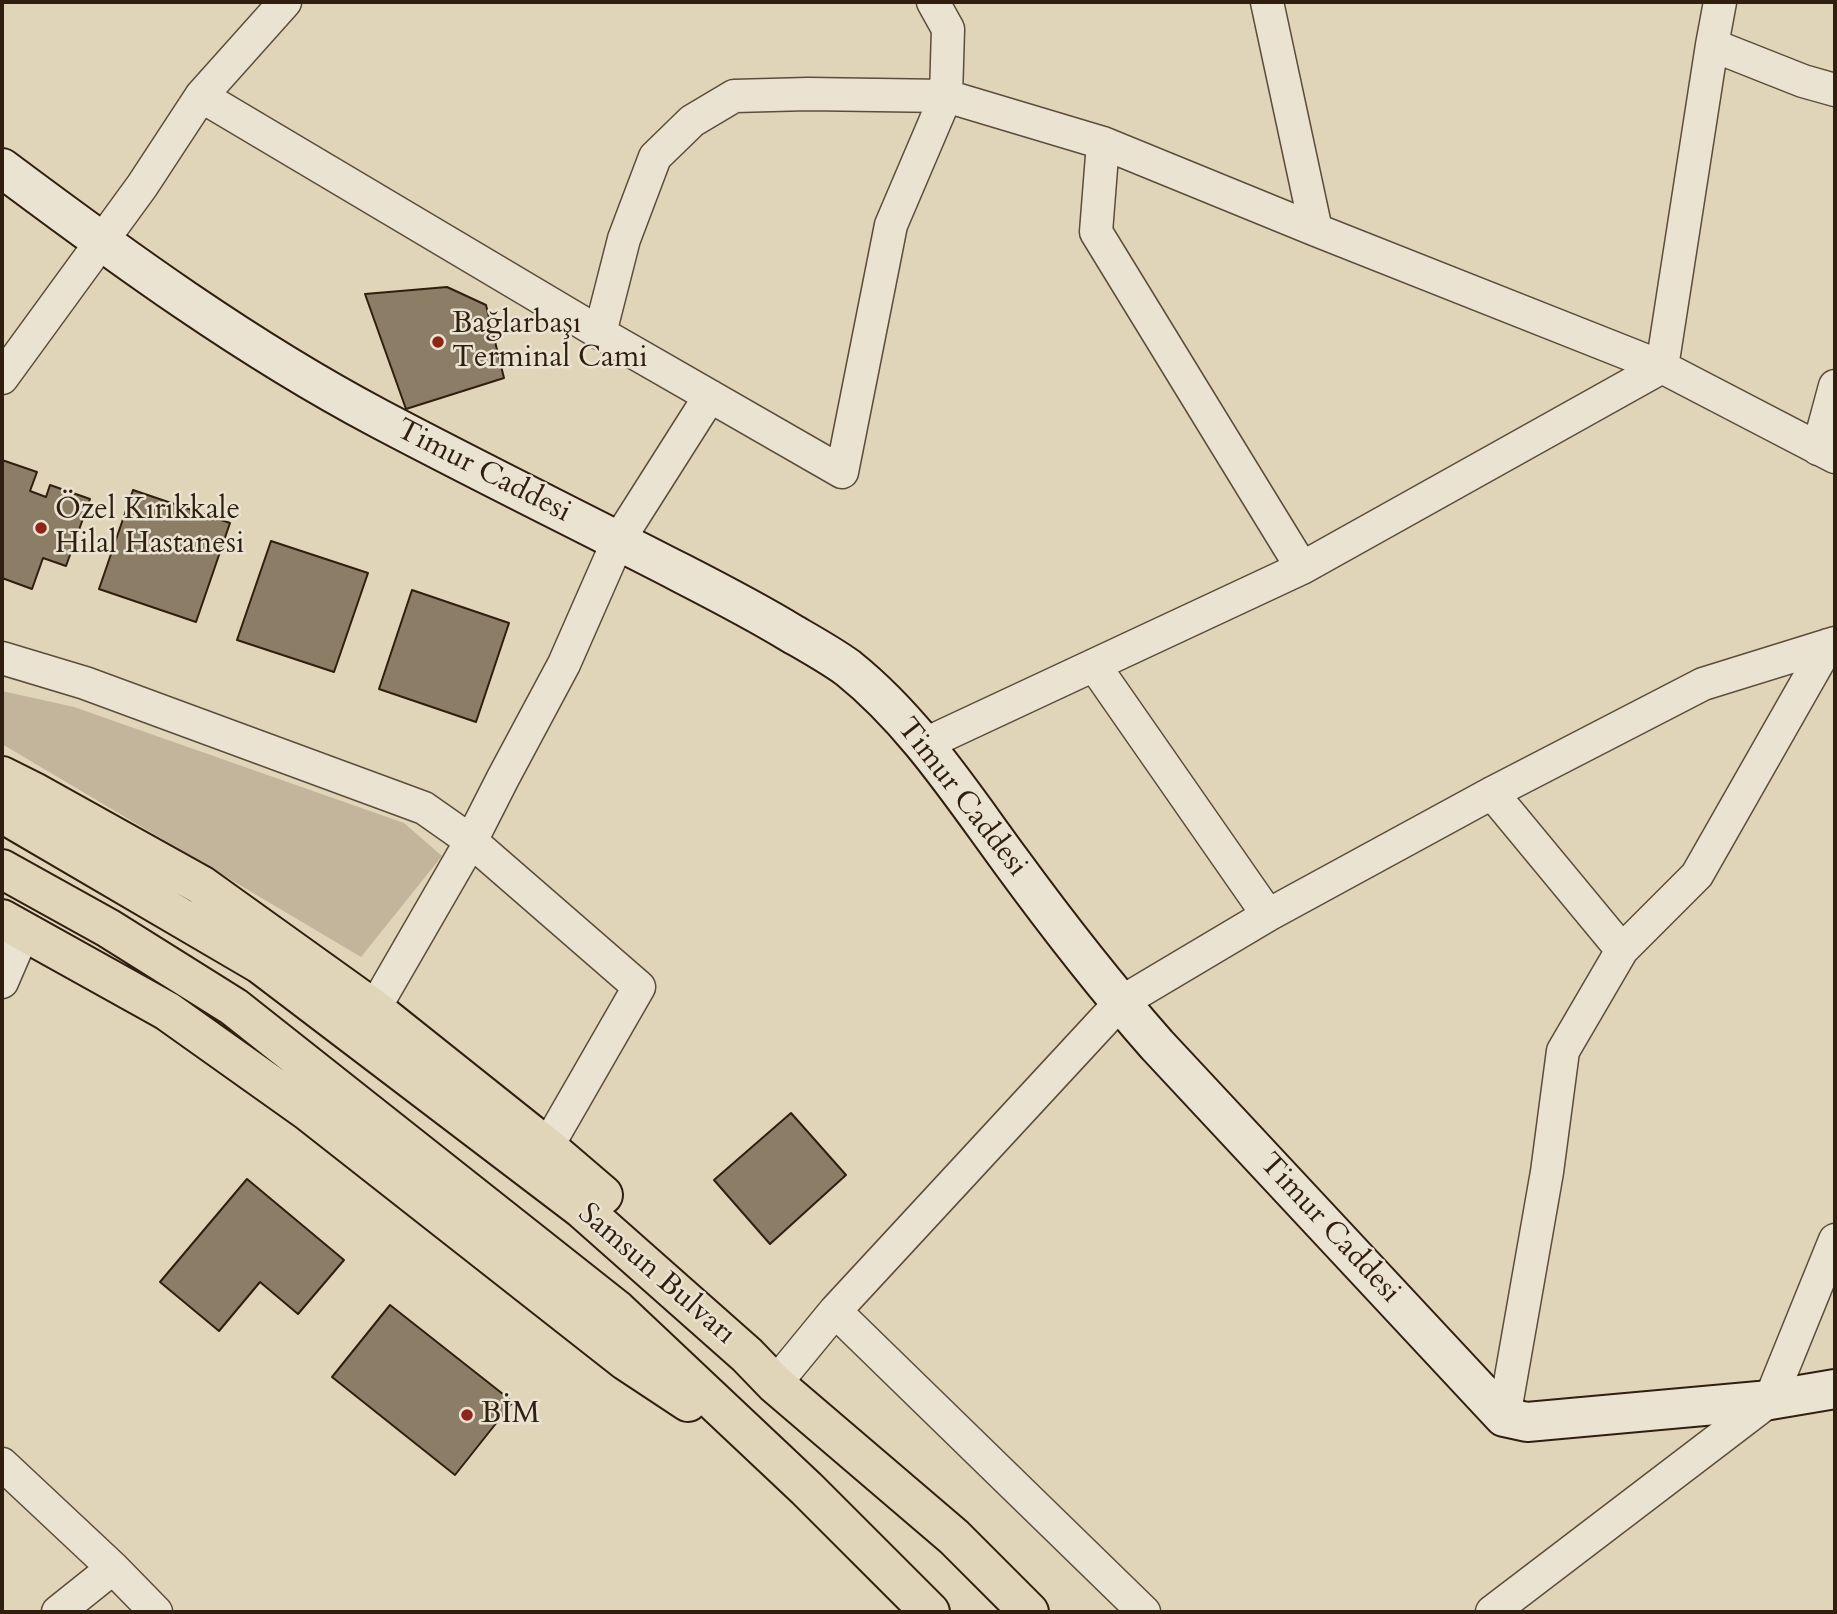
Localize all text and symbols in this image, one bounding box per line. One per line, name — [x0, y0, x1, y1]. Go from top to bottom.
place label: Bağlarbaşı Terminal Cami — [452, 307, 648, 378]
marker: Bağlarbaşı Terminal Cami — [430, 334, 446, 350]
street label: Timur Caddesi — [390, 413, 576, 531]
place label: Özel Kırıkkale Hilal Hastanesi — [55, 493, 244, 564]
marker: Özel Kırıkkale Hilal Hastanesi — [33, 520, 49, 536]
street label: Timur Caddesi — [888, 712, 1034, 884]
street label: Timur Caddesi — [1251, 1147, 1407, 1311]
street label: Samsun Bulvarı — [570, 1197, 742, 1353]
place label: BİM — [481, 1397, 540, 1433]
marker: BİM — [459, 1407, 475, 1423]

